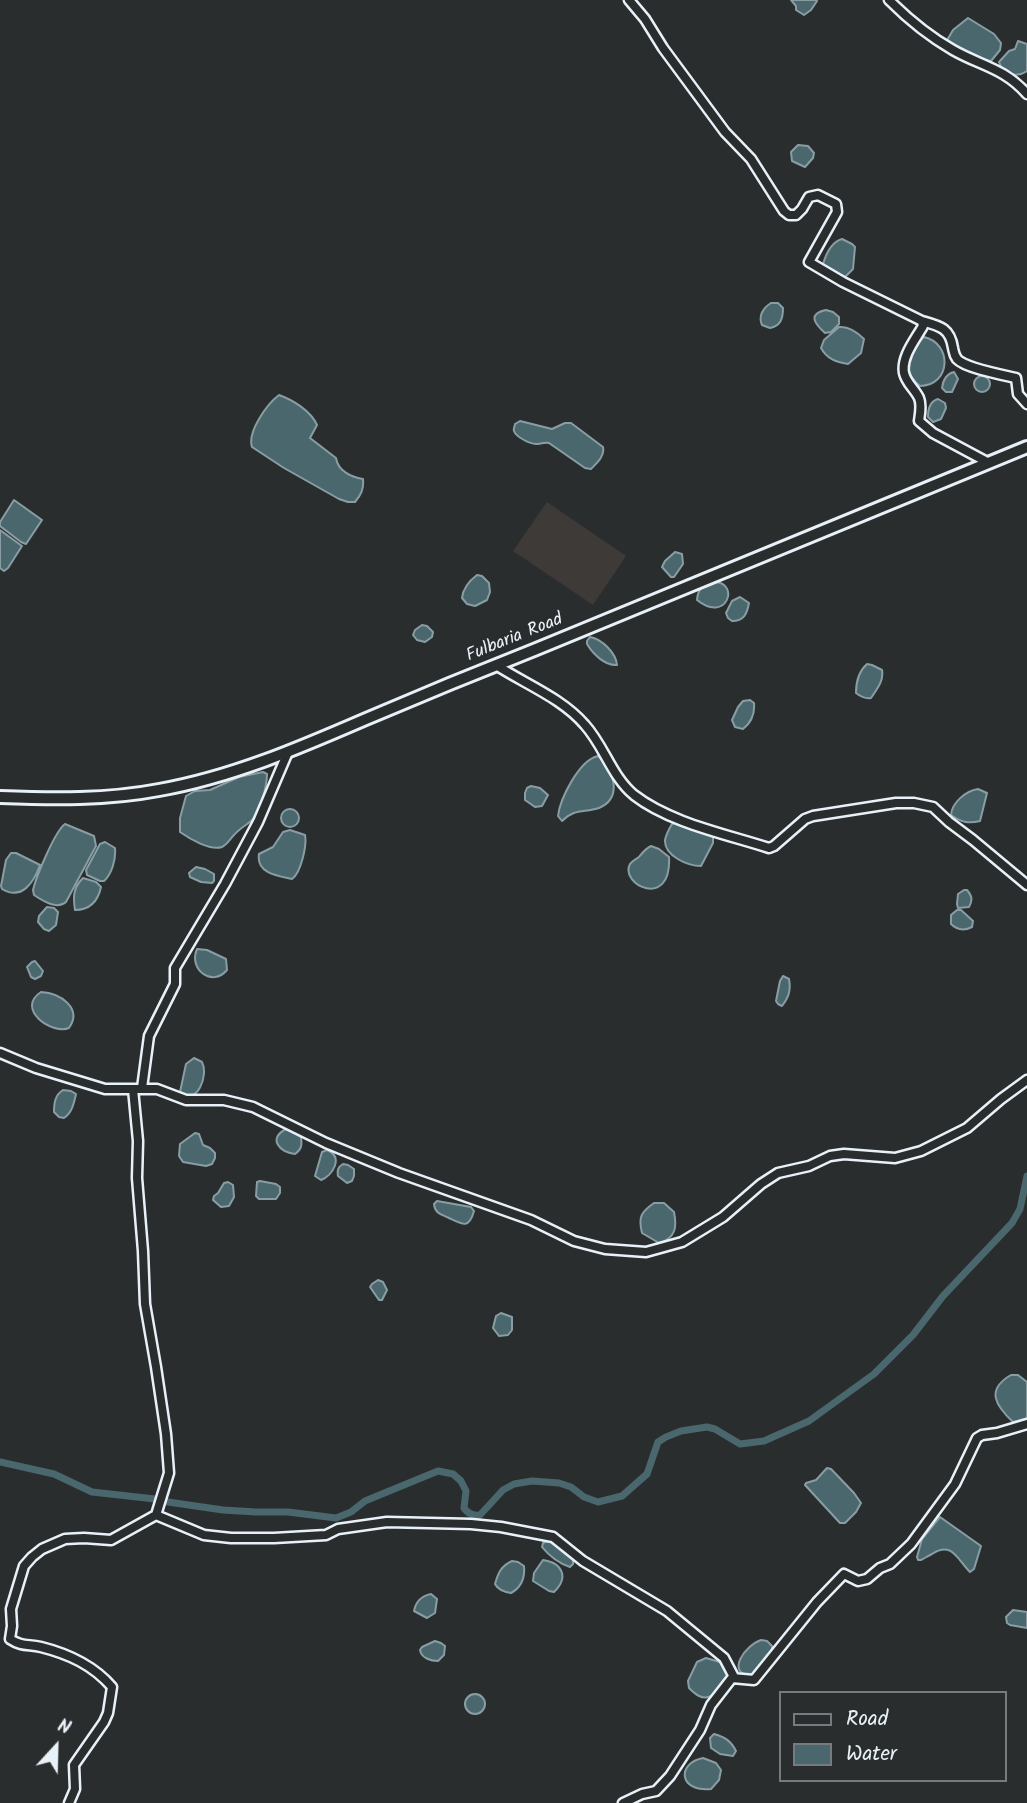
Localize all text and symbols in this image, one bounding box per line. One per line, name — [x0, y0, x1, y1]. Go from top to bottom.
street label: Fulbaria Road — [463, 610, 567, 668]
legend — [778, 1691, 1006, 1782]
text: Road — [846, 1703, 888, 1736]
text: N — [53, 1711, 75, 1744]
north arrow — [21, 1712, 91, 1782]
text: Water — [846, 1738, 897, 1771]

